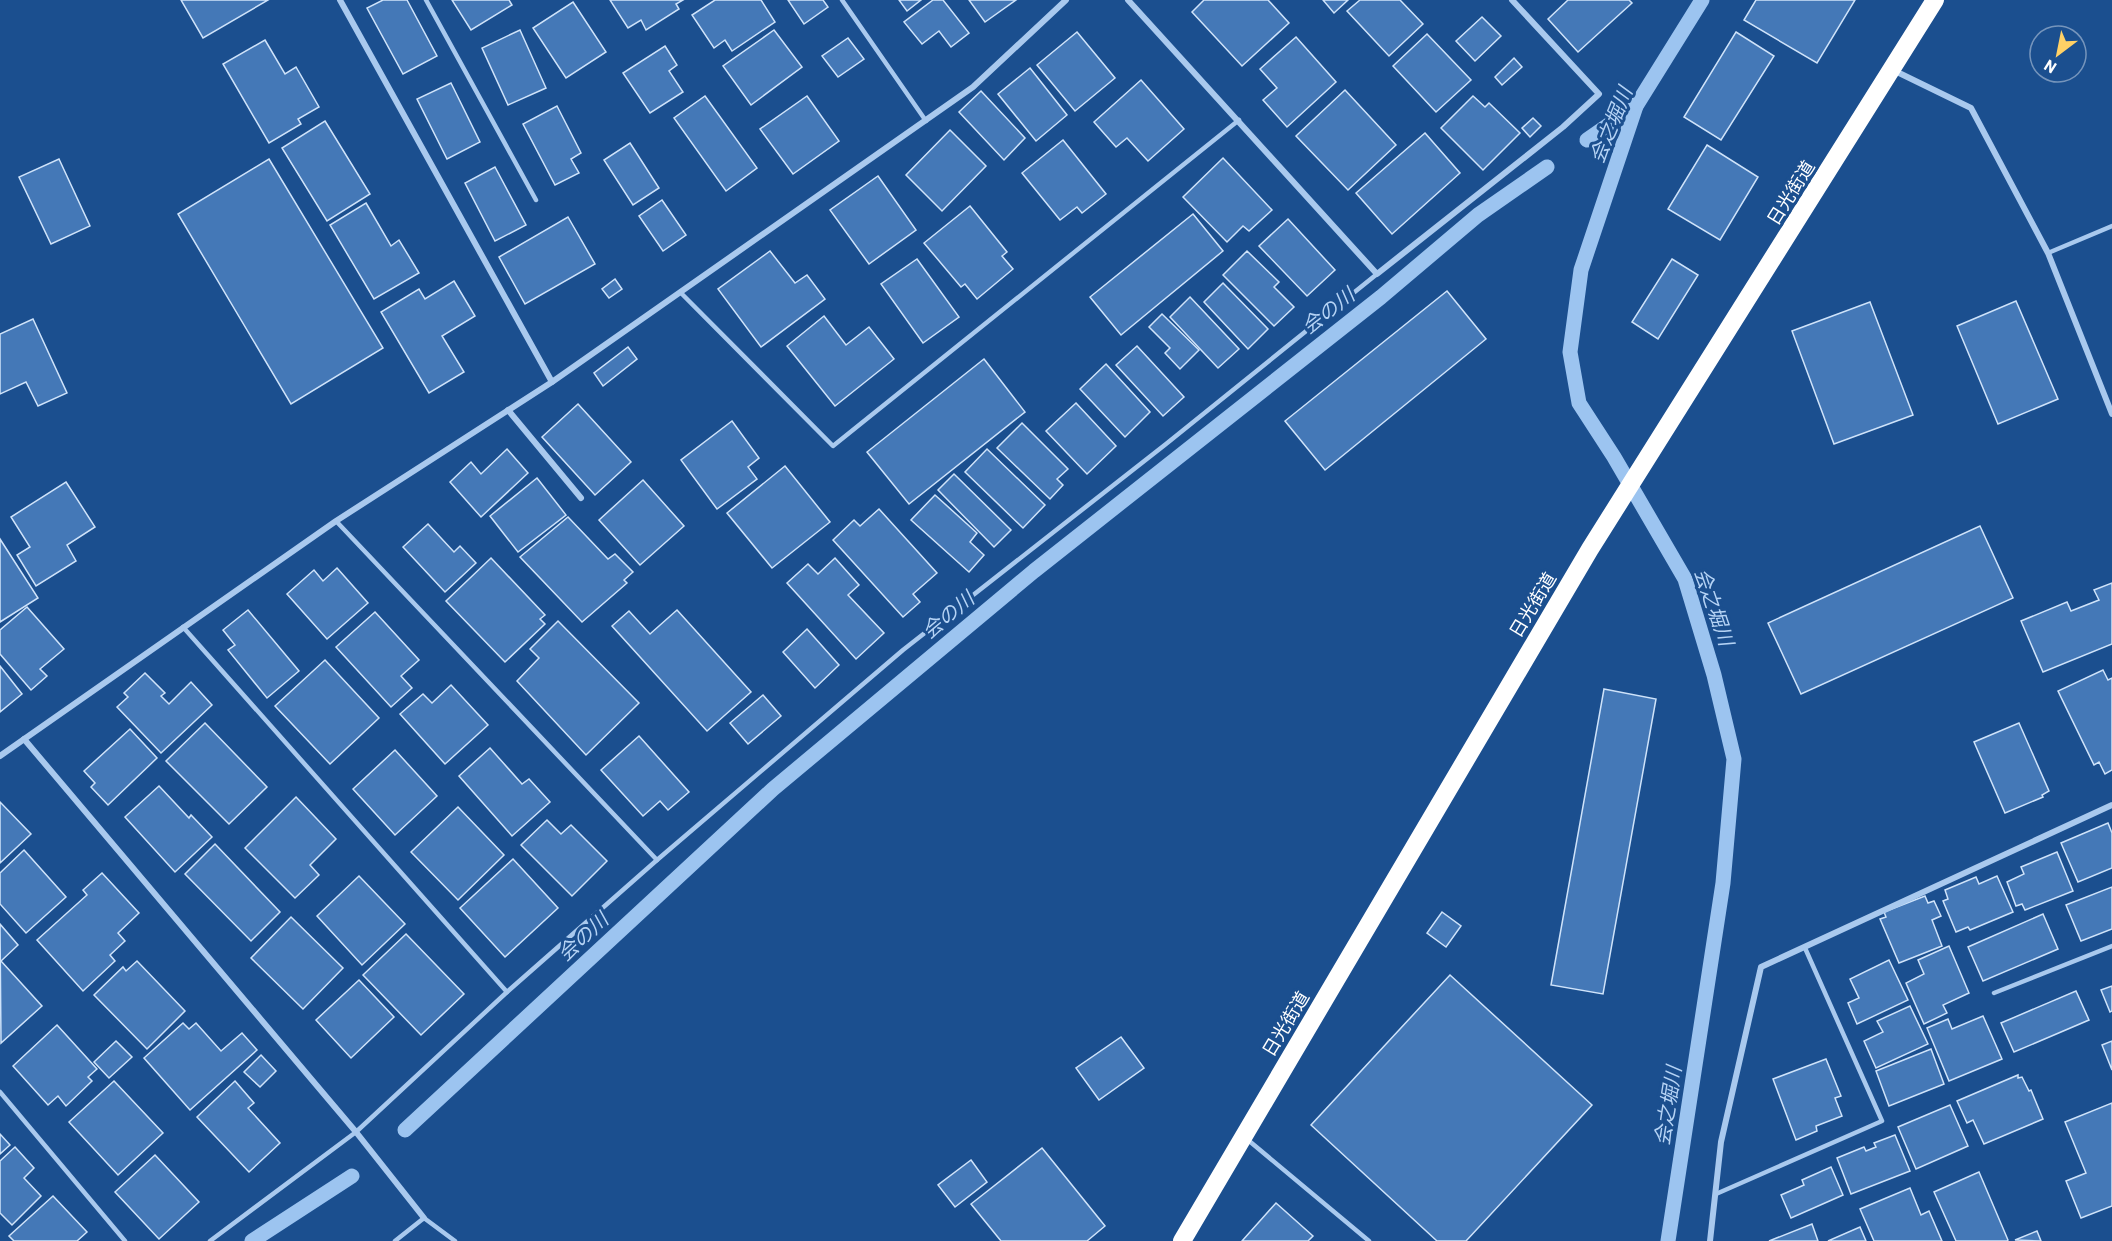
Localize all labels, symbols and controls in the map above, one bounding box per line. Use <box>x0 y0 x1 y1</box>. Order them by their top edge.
north arrow <box>2028 24 2088 84</box>
text: N <box>2040 56 2059 78</box>
water label: 会之堀川 <box>1584 81 1637 166</box>
street label: 日光街道 <box>1762 156 1819 229</box>
water label: 会の川 <box>1296 281 1360 338</box>
water label: 会之堀川 <box>1691 565 1740 650</box>
street label: 日光街道 <box>1504 568 1560 641</box>
water label: 会の川 <box>917 584 980 643</box>
water label: 会の川 <box>552 906 614 966</box>
street label: 日光街道 <box>1257 987 1313 1060</box>
water label: 会之堀川 <box>1649 1062 1685 1147</box>

